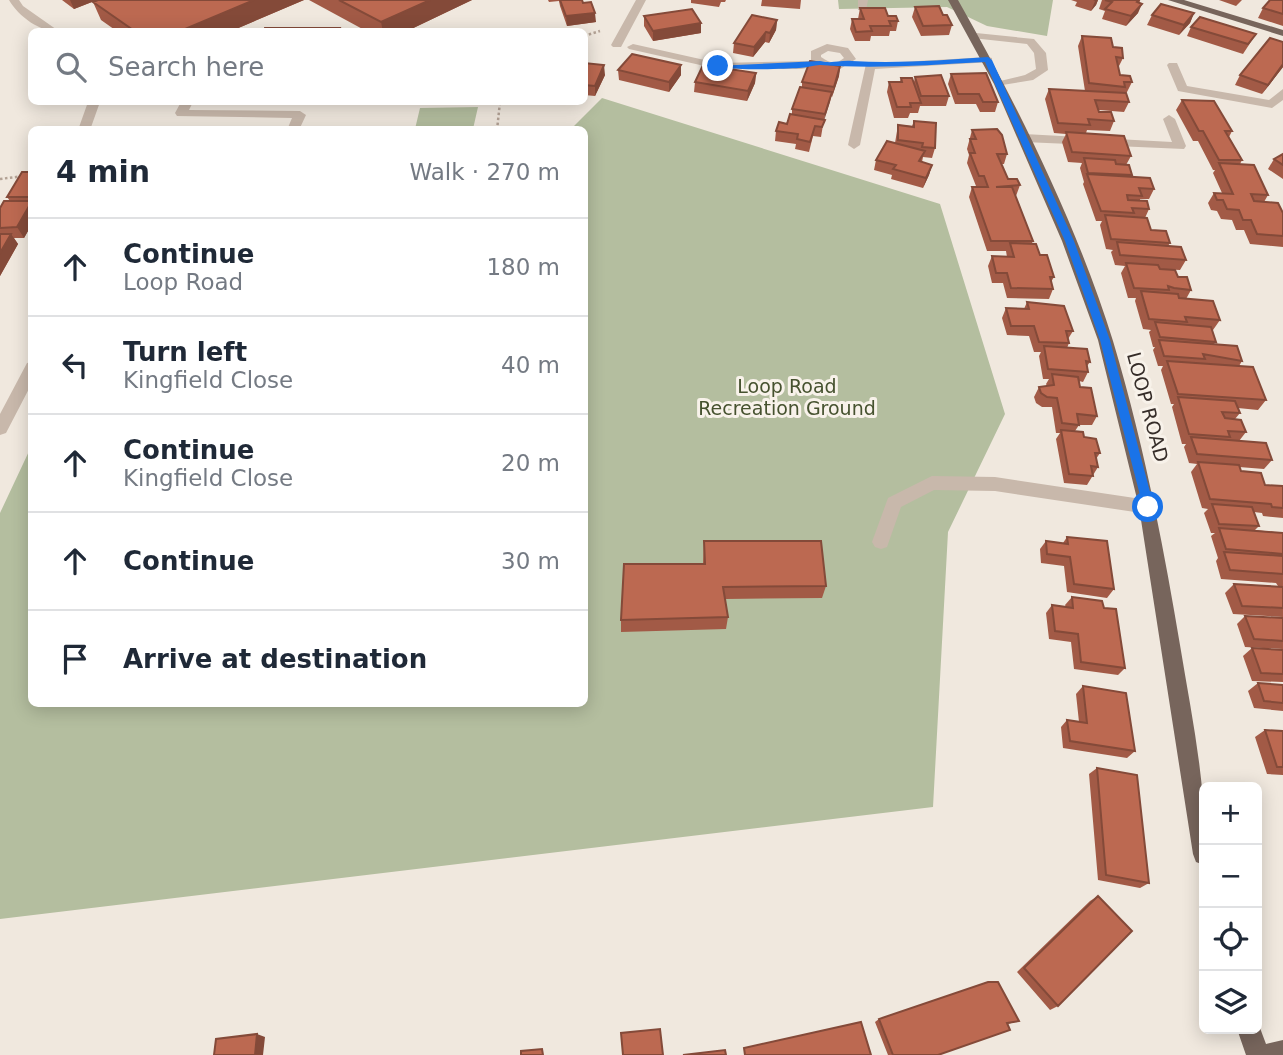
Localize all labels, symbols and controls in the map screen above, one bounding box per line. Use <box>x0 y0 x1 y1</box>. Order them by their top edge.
search box <box>28 28 588 105</box>
icon: search <box>52 48 90 86</box>
route end <box>702 50 733 81</box>
text: Search here <box>108 52 264 82</box>
text: 4 min <box>56 154 150 189</box>
text: Walk · 270 m <box>409 159 560 185</box>
text: Continue <box>123 239 254 269</box>
icon: ahead <box>56 248 94 286</box>
text: 180 m <box>486 254 560 280</box>
text: Loop Road <box>123 269 243 295</box>
text: Turn left <box>123 337 247 367</box>
icon: left <box>56 346 94 384</box>
street label: LOOP ROAD <box>1123 350 1173 464</box>
text: 40 m <box>501 352 560 378</box>
text: Kingfield Close <box>123 367 293 393</box>
park label: Loop Road Recreation Ground <box>698 375 876 419</box>
text: Continue <box>123 435 254 465</box>
icon: ahead <box>56 444 94 482</box>
text: 20 m <box>501 450 560 476</box>
text: Kingfield Close <box>123 465 293 491</box>
route start <box>1132 491 1163 522</box>
icon: ahead <box>56 542 94 580</box>
text: Continue <box>123 546 254 576</box>
text: 30 m <box>501 548 560 574</box>
icon: arrive <box>56 640 94 678</box>
text: Arrive at destination <box>123 644 427 674</box>
map controls <box>1199 782 1262 1034</box>
button: + <box>1199 782 1262 845</box>
button: − <box>1199 845 1262 908</box>
button: locate <box>1199 908 1262 971</box>
button: layers <box>1199 971 1262 1034</box>

